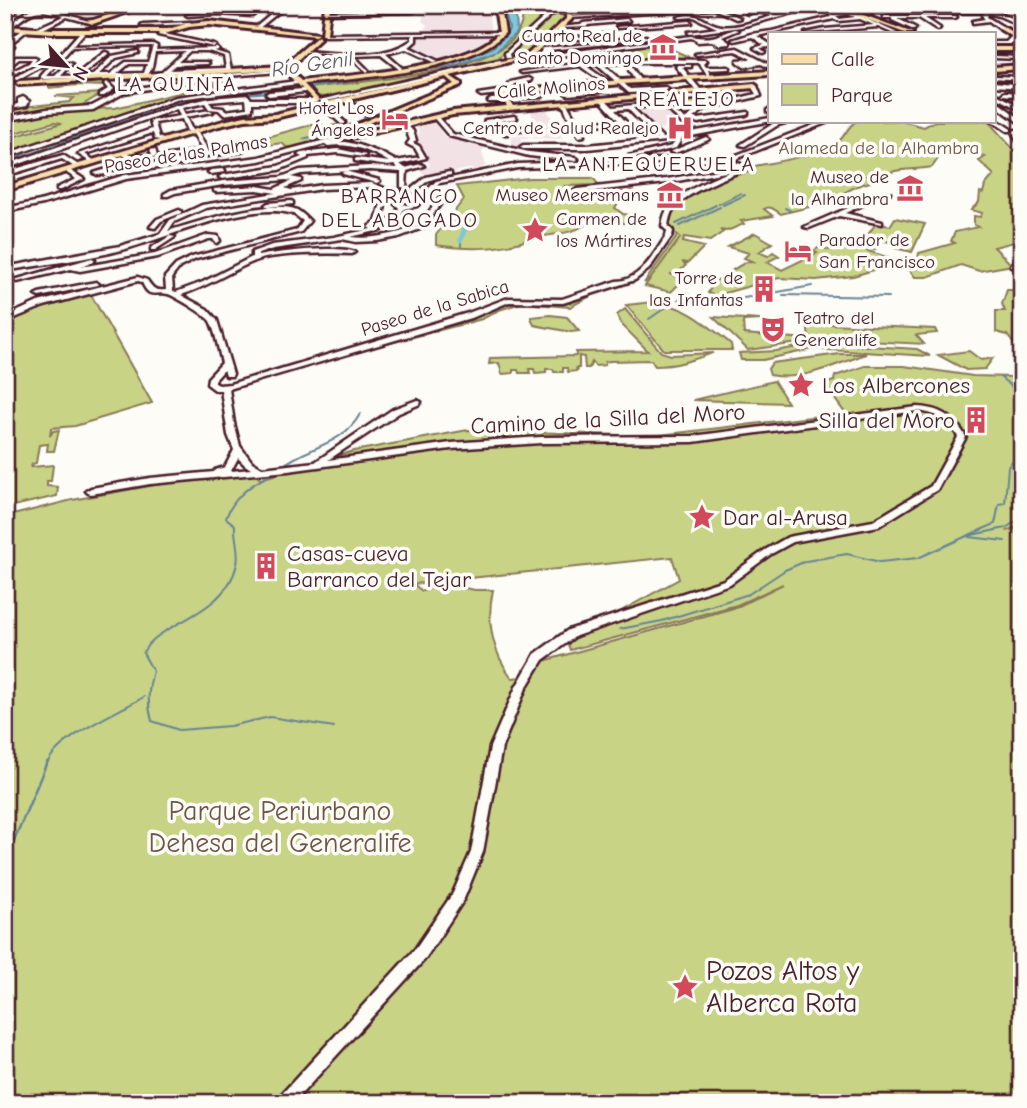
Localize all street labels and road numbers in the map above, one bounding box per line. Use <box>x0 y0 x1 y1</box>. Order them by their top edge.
street label: Calle Molinos <box>496 72 606 104</box>
street label: Paseo de las Palmas <box>103 130 269 178</box>
street label: Paseo de la Sabica <box>358 275 512 341</box>
street label: Camino de la Silla del Moro <box>470 398 746 440</box>

